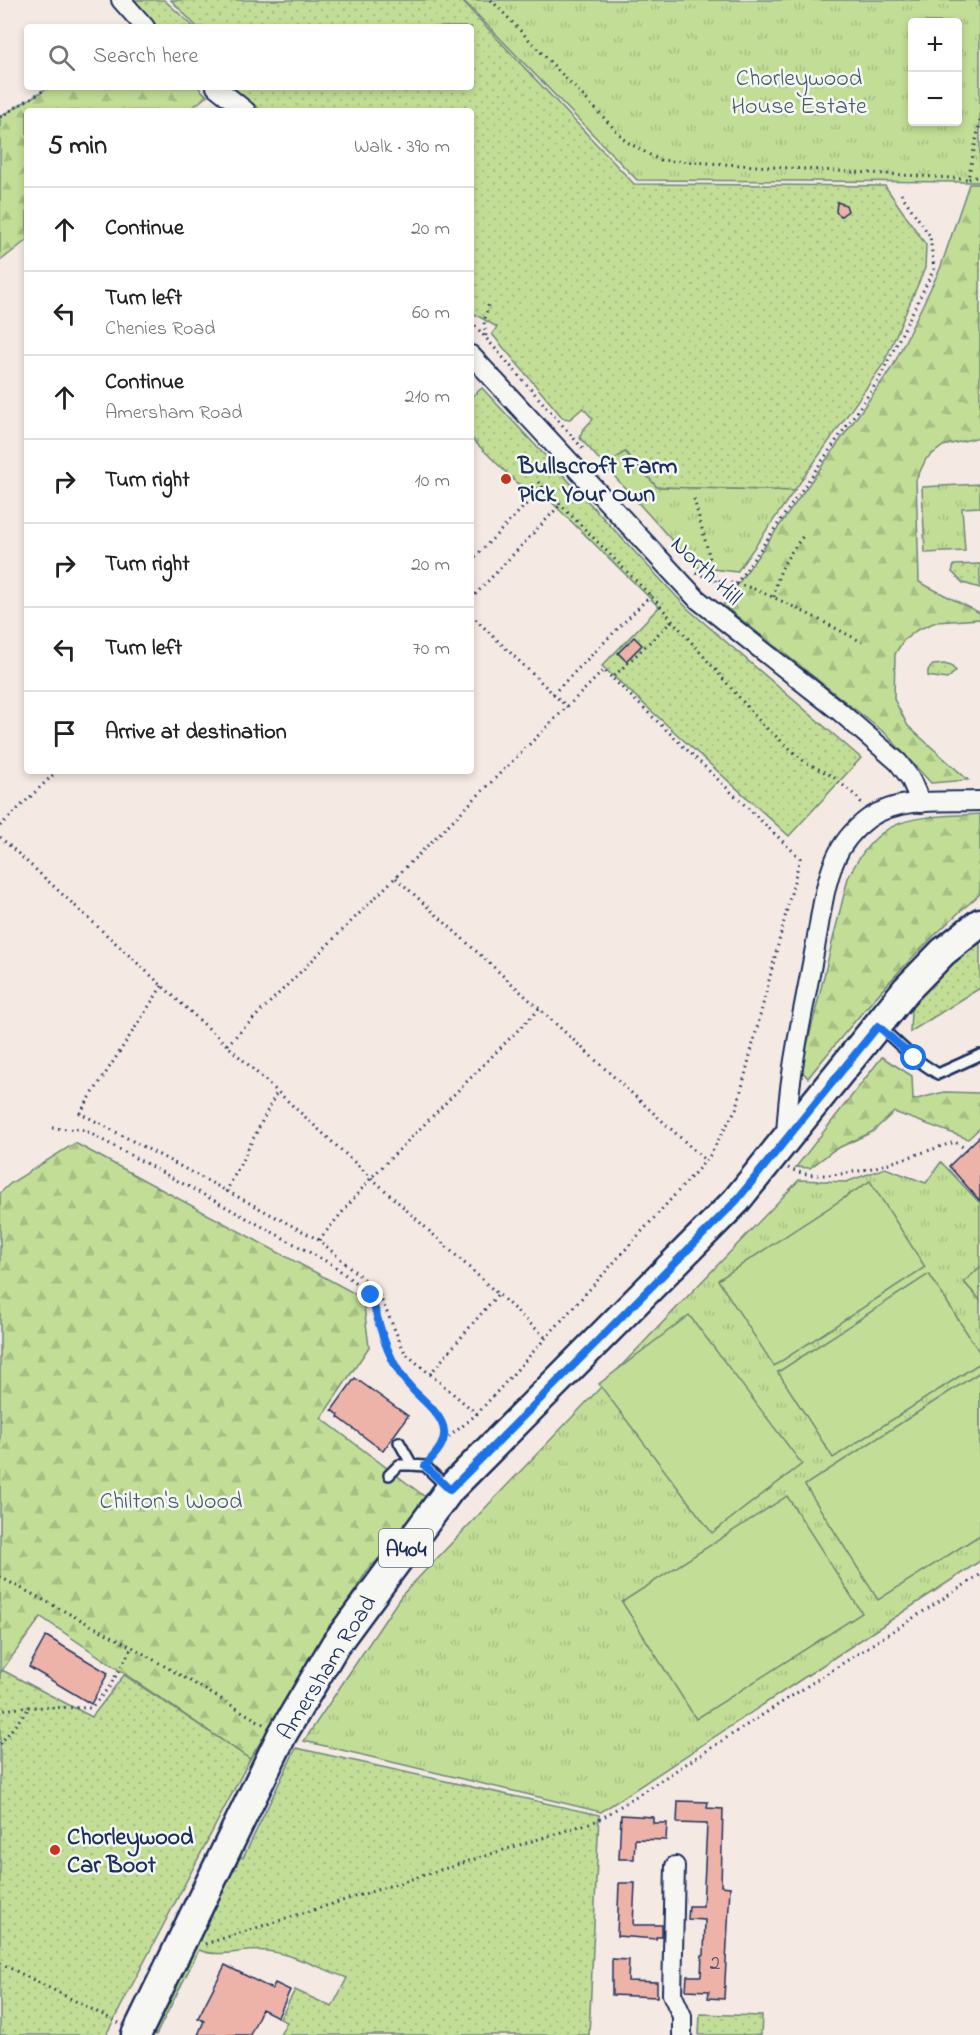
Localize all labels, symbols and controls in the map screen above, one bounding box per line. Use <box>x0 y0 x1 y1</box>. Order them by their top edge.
map controls <box>908 18 962 126</box>
button: + <box>908 18 962 72</box>
search box <box>24 24 474 90</box>
icon: search <box>45 41 78 74</box>
text: Search here <box>93 41 198 73</box>
park label: Chorleywood House Estate <box>731 62 867 125</box>
button: − <box>908 72 962 126</box>
text: 5 min <box>48 128 107 166</box>
text: Walk · 390 m <box>354 133 450 162</box>
icon: ahead <box>48 213 81 246</box>
text: Continue <box>105 213 184 245</box>
text: 20 m <box>411 215 450 244</box>
text: Turn left <box>105 283 182 315</box>
icon: left <box>48 297 81 330</box>
text: 60 m <box>412 299 450 328</box>
text: Chenies Road <box>105 315 216 344</box>
text: Continue <box>105 367 184 399</box>
icon: ahead <box>48 381 81 414</box>
text: 210 m <box>405 383 450 412</box>
text: Amersham Road <box>105 399 243 428</box>
place label: Bullscroft Farm Pick Your Own <box>517 450 678 513</box>
icon: right <box>48 465 81 498</box>
text: Turn right <box>105 465 190 497</box>
text: 10 m <box>414 467 450 496</box>
marker: Bullscroft Farm Pick Your Own <box>499 472 513 486</box>
street label: North Hill <box>661 529 749 615</box>
icon: right <box>48 549 81 582</box>
text: Turn right <box>105 549 190 581</box>
text: 20 m <box>411 551 450 580</box>
icon: left <box>48 633 81 666</box>
text: Turn left <box>105 633 182 665</box>
text: 70 m <box>413 635 450 664</box>
icon: arrive <box>48 717 81 750</box>
text: Arrive at destination <box>105 717 287 749</box>
route start <box>900 1044 926 1070</box>
route end <box>357 1281 383 1307</box>
park label: Chilton's Wood <box>99 1485 243 1520</box>
road number: A404 <box>379 1529 433 1567</box>
street label: Amersham Road <box>270 1589 387 1748</box>
place label: Chorleywood Car Boot <box>67 1821 194 1884</box>
marker: Chorleywood Car Boot <box>48 1843 62 1857</box>
house number: 2 <box>710 1949 720 1979</box>

